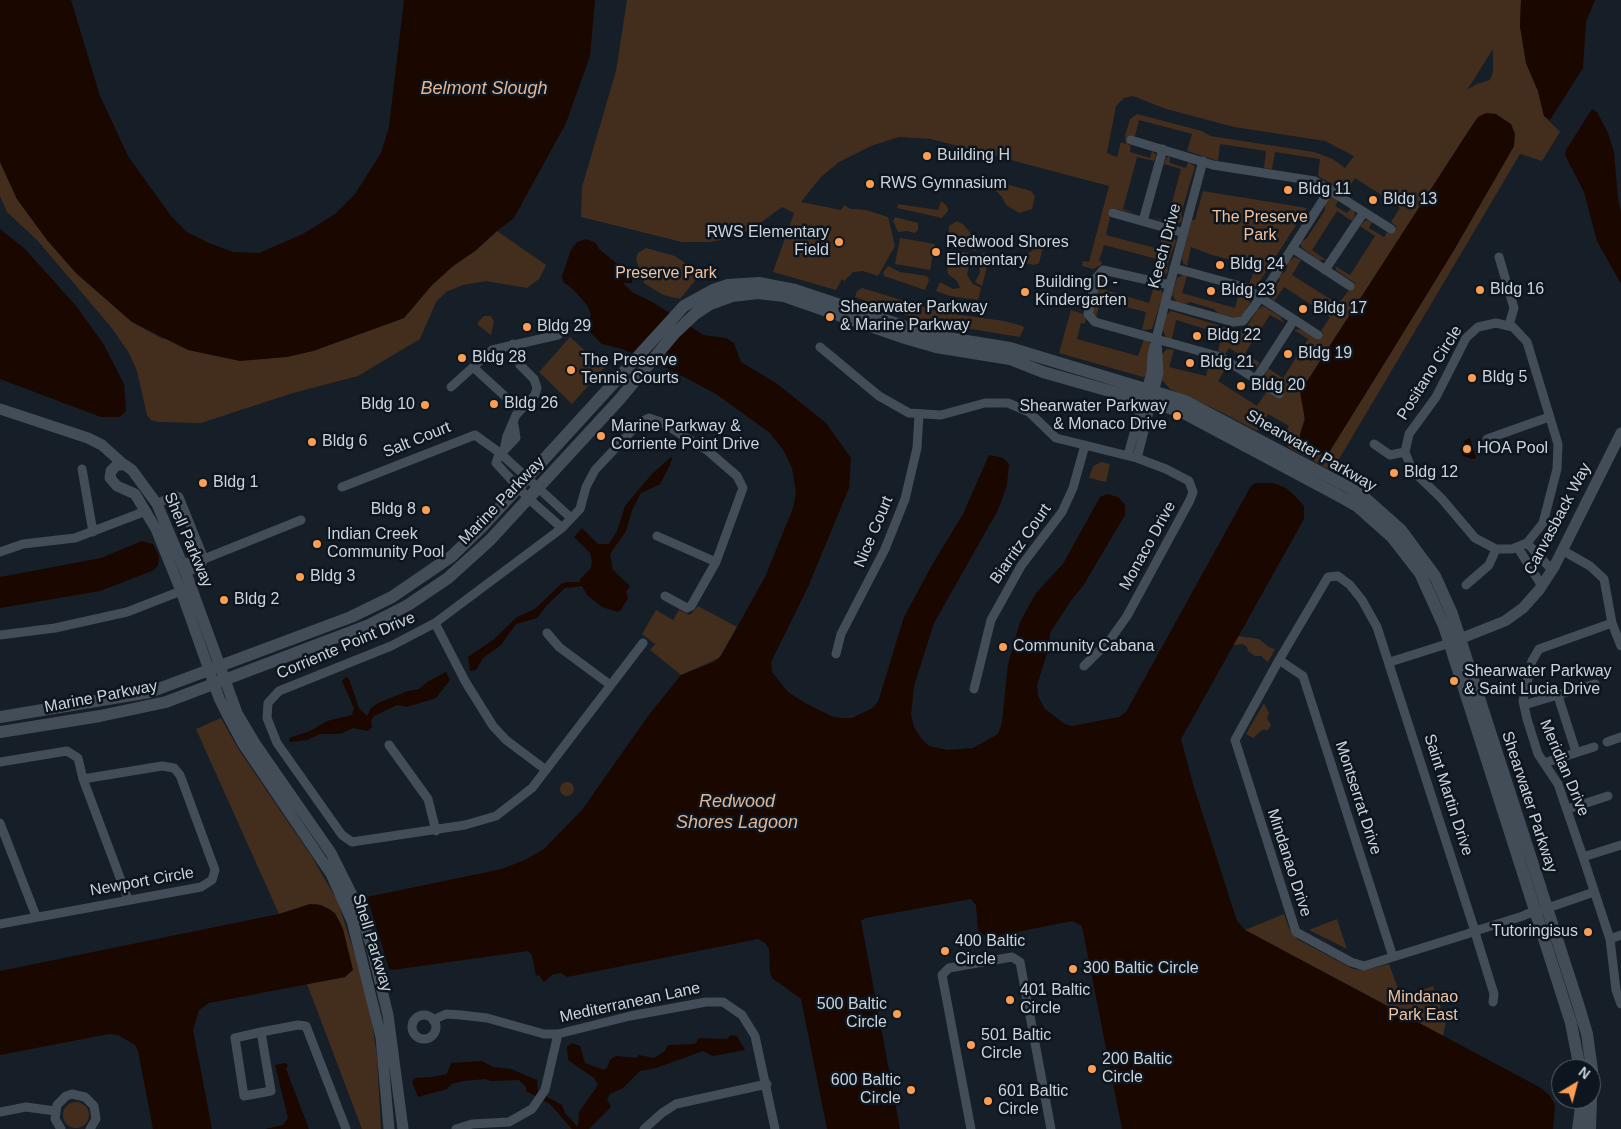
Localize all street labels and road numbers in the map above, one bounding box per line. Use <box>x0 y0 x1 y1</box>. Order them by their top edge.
street label: Keech Drive <box>1144 201 1186 291</box>
street label: Positano Circle <box>1393 322 1467 424</box>
street label: Shearwater Parkway <box>1242 406 1380 496</box>
street label: Salt Court <box>380 418 454 462</box>
street label: Marine Parkway <box>455 453 549 549</box>
street label: Canvasback Way <box>1520 460 1596 578</box>
street label: Shell Parkway <box>159 490 217 590</box>
street label: Nice Court <box>850 493 898 571</box>
street label: Monaco Drive <box>1116 498 1180 594</box>
street label: Biarritz Court <box>986 500 1056 588</box>
street label: Corriente Point Drive <box>274 608 418 684</box>
street label: Marine Parkway <box>43 677 159 717</box>
street label: Meridian Drive <box>1535 717 1593 819</box>
street label: Shearwater Parkway <box>1497 729 1561 875</box>
street label: Saint Martin Drive <box>1419 732 1477 858</box>
street label: Montserrat Drive <box>1331 739 1385 857</box>
street label: Mindanao Drive <box>1263 807 1315 919</box>
street label: Newport Circle <box>89 863 195 901</box>
street label: Shell Parkway <box>348 892 396 994</box>
street label: Mediterranean Lane <box>558 979 702 1027</box>

